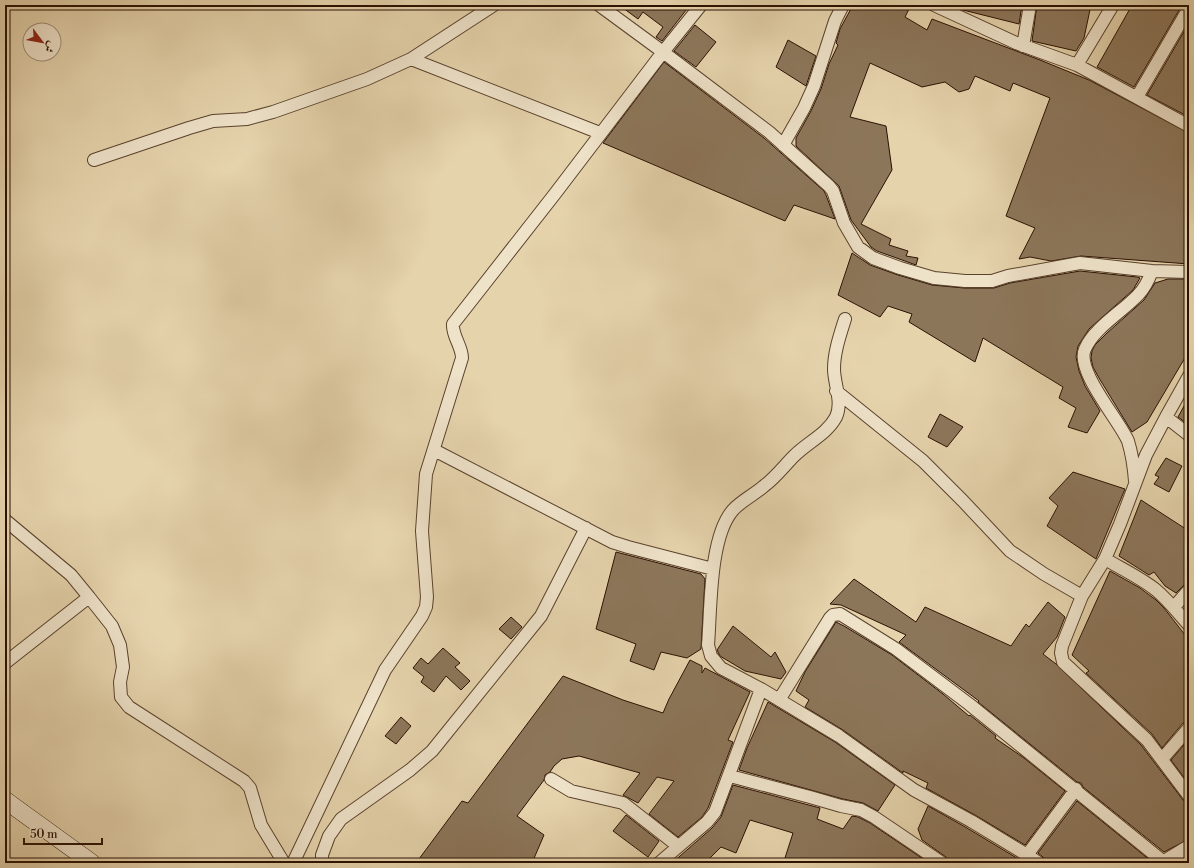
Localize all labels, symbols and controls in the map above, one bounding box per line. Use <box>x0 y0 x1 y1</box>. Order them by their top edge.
north arrow <box>22 22 62 62</box>
text: ش <box>41 38 58 55</box>
scale bar <box>24 820 102 846</box>
text: 50 m <box>30 827 58 842</box>

